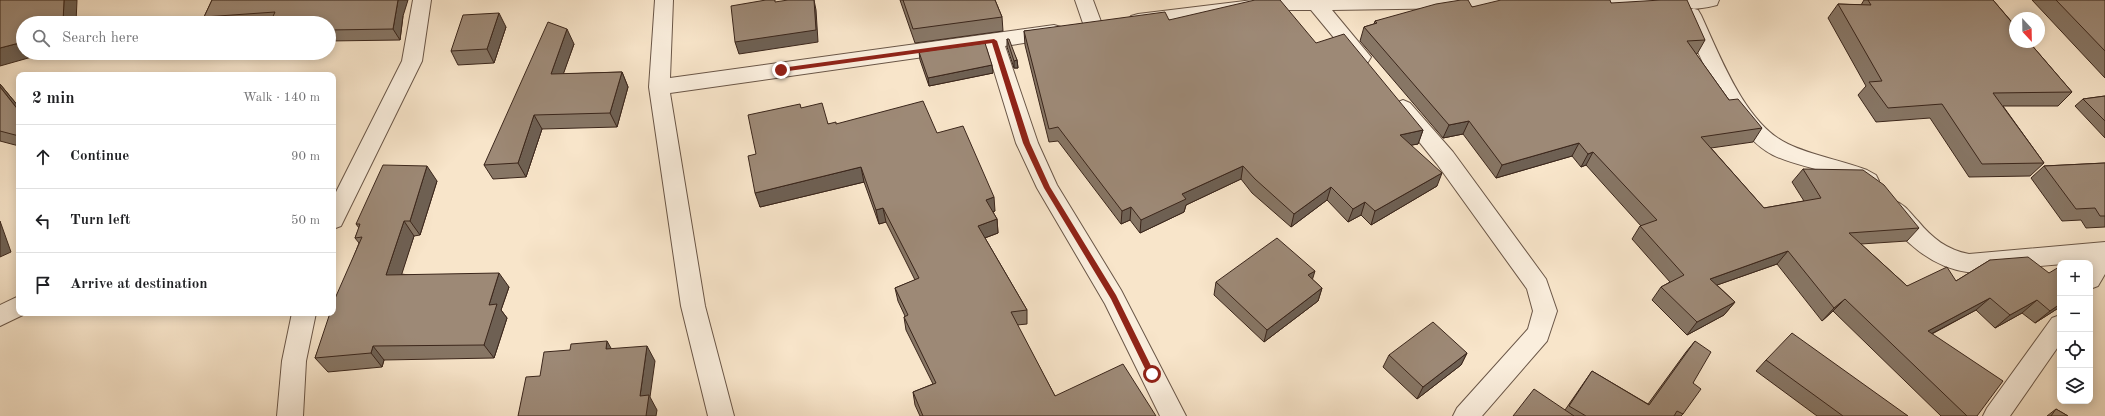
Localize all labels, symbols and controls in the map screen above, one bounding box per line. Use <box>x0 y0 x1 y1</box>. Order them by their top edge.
north arrow <box>2009 12 2045 48</box>
search box <box>16 16 336 60</box>
icon: search <box>30 27 52 49</box>
text: Search here <box>62 31 139 46</box>
route end <box>772 61 790 79</box>
text: 2 min <box>32 90 75 107</box>
text: Walk · 140 m <box>243 91 320 104</box>
icon: ahead <box>32 146 54 168</box>
text: Continue <box>70 149 129 164</box>
text: 90 m <box>291 150 320 163</box>
icon: left <box>32 210 54 232</box>
text: Turn left <box>70 213 130 228</box>
text: 50 m <box>291 214 320 227</box>
map controls <box>2057 260 2093 404</box>
button: + <box>2057 260 2093 296</box>
icon: arrive <box>32 274 54 296</box>
text: Arrive at destination <box>70 277 208 292</box>
button: − <box>2057 296 2093 332</box>
button: locate <box>2057 332 2093 368</box>
route start <box>1143 365 1161 383</box>
button: layers <box>2057 368 2093 404</box>

